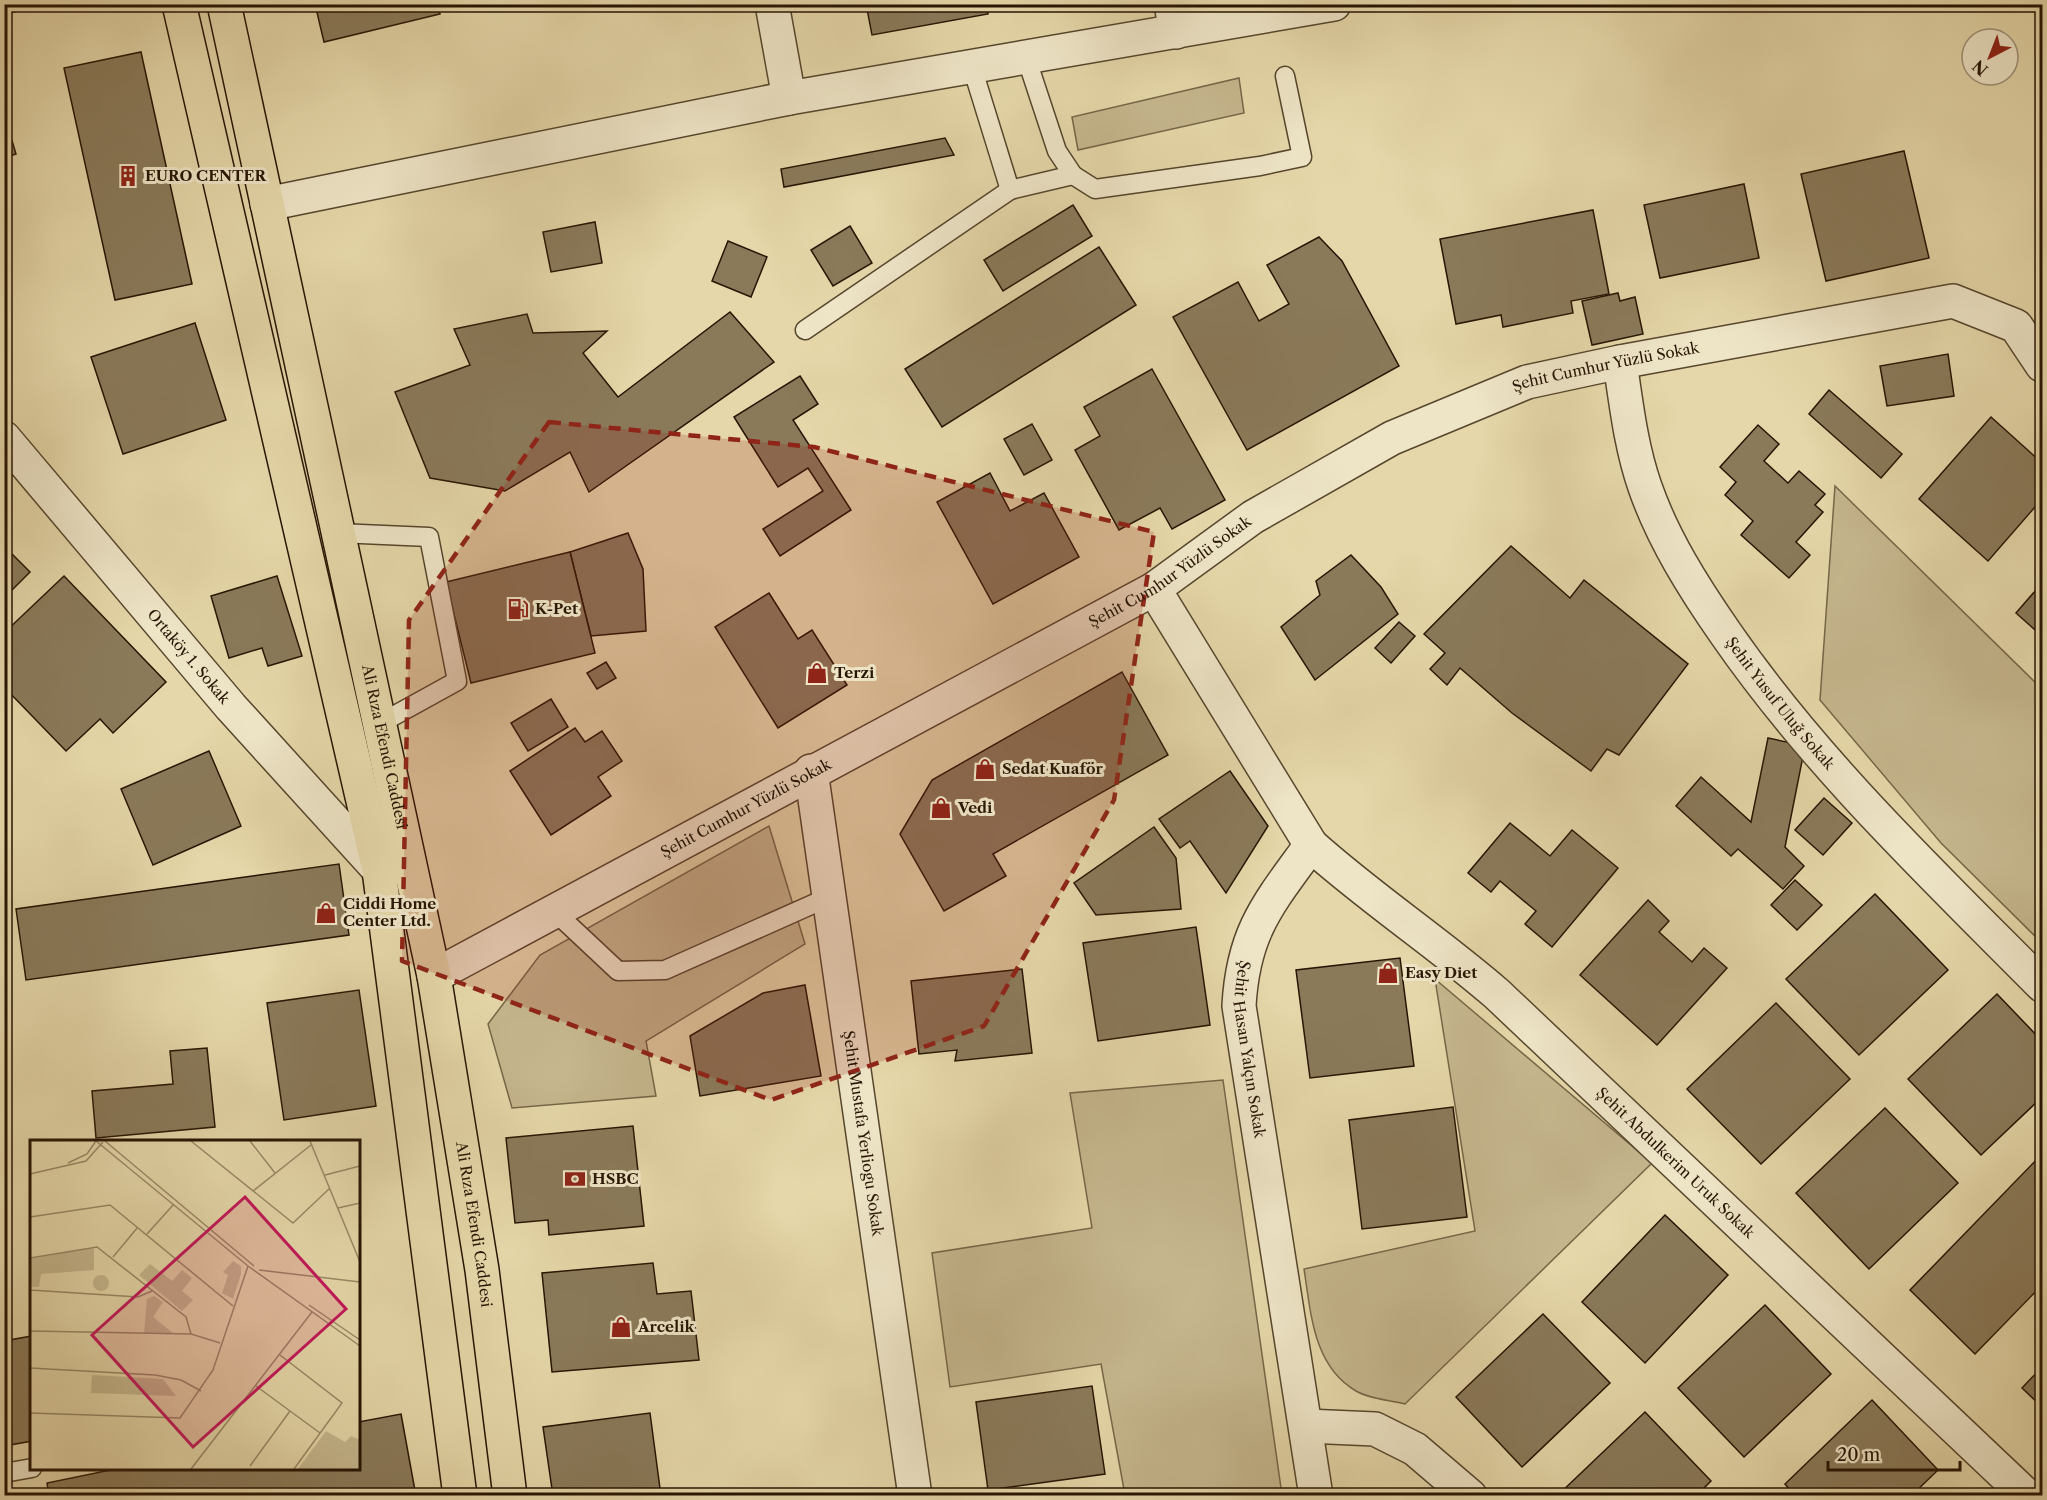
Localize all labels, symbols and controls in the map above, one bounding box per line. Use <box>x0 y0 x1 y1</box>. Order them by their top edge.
north arrow <box>1960 27 2020 87</box>
text: N <box>1968 56 1992 80</box>
building icon: EURO CENTER <box>116 164 140 188</box>
place label: EURO CENTER <box>145 166 267 185</box>
street label: Şehit Cumhur Yüzlü Sokak <box>1509 337 1702 396</box>
street label: Şehit Cumhur Yüzlü Sokak <box>1085 511 1256 631</box>
fuel station icon: K-Pet <box>506 597 530 621</box>
place label: K-Pet <box>535 599 578 618</box>
street label: Ortaköy 1. Sokak <box>143 605 235 709</box>
street label: Şehit Yusuf Uluğ Sokak <box>1722 633 1840 774</box>
shop icon: Terzi <box>805 661 829 685</box>
street label: Ali Rıza Efendi Caddesi <box>358 662 412 831</box>
place label: Terzi <box>834 663 875 682</box>
street label: Şehit Cumhur Yüzlü Sokak <box>657 754 835 861</box>
shop icon: Sedat Kuaför <box>973 757 997 781</box>
place label: Sedat Kuaför <box>1002 759 1103 778</box>
shop icon: Vedi <box>929 796 953 820</box>
place label: Vedi <box>957 798 993 817</box>
place label: Ciddi Home Center Ltd. <box>343 894 436 930</box>
shop icon: Ciddi Home Center Ltd. <box>314 901 338 925</box>
street label: Şehit Hasan Yalçın Sokak <box>1229 959 1270 1141</box>
shop icon: Easy Diet <box>1376 961 1400 985</box>
place label: Easy Diet <box>1405 963 1477 982</box>
street label: Şehit Mustafa Yerliogu Sokak <box>839 1029 888 1239</box>
street label: Şehit Abdulkerim Uruk Sokak <box>1593 1083 1760 1243</box>
street label: Ali Rıza Efendi Caddesi <box>452 1139 497 1309</box>
inset map <box>30 1140 360 1470</box>
bank icon: HSBC <box>563 1167 587 1191</box>
place label: HSBC <box>592 1169 639 1188</box>
shop icon: Arcelik <box>609 1315 633 1339</box>
place label: Arcelik <box>637 1317 696 1336</box>
scale bar <box>1828 1434 1960 1472</box>
text: 20 m <box>1837 1444 1881 1466</box>

